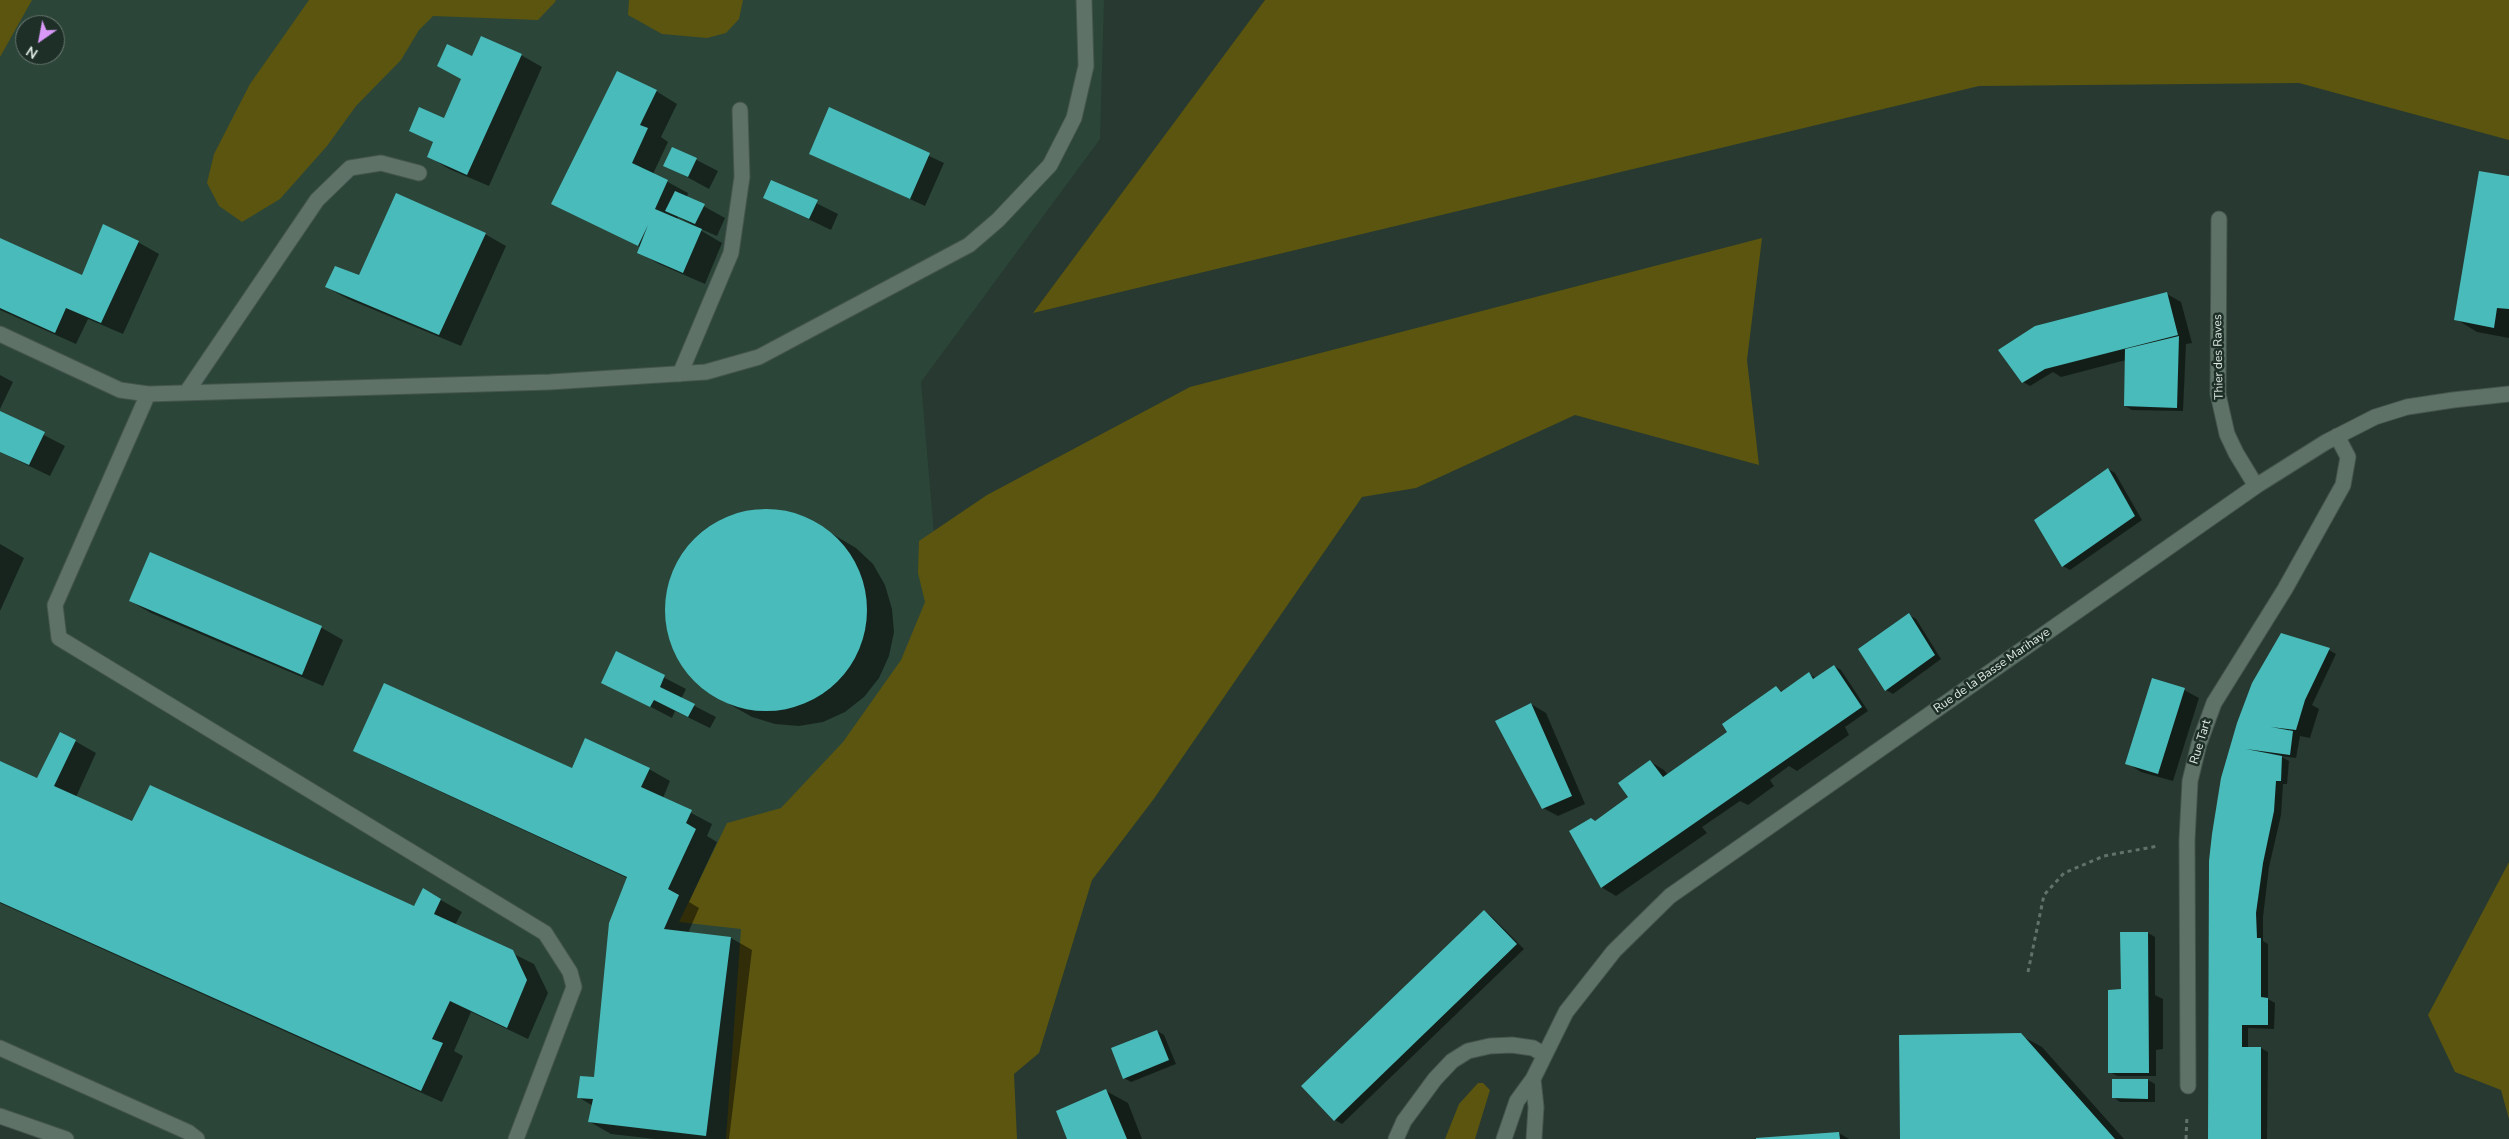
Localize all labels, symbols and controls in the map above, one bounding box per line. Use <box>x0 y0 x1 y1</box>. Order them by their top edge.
north arrow <box>15 15 65 65</box>
text: N <box>23 41 42 63</box>
street label: Thier des Raves <box>2211 314 2227 400</box>
street label: Rue de la Basse Marihaye <box>1931 625 2053 717</box>
street label: Rue Tart <box>2187 718 2215 766</box>

